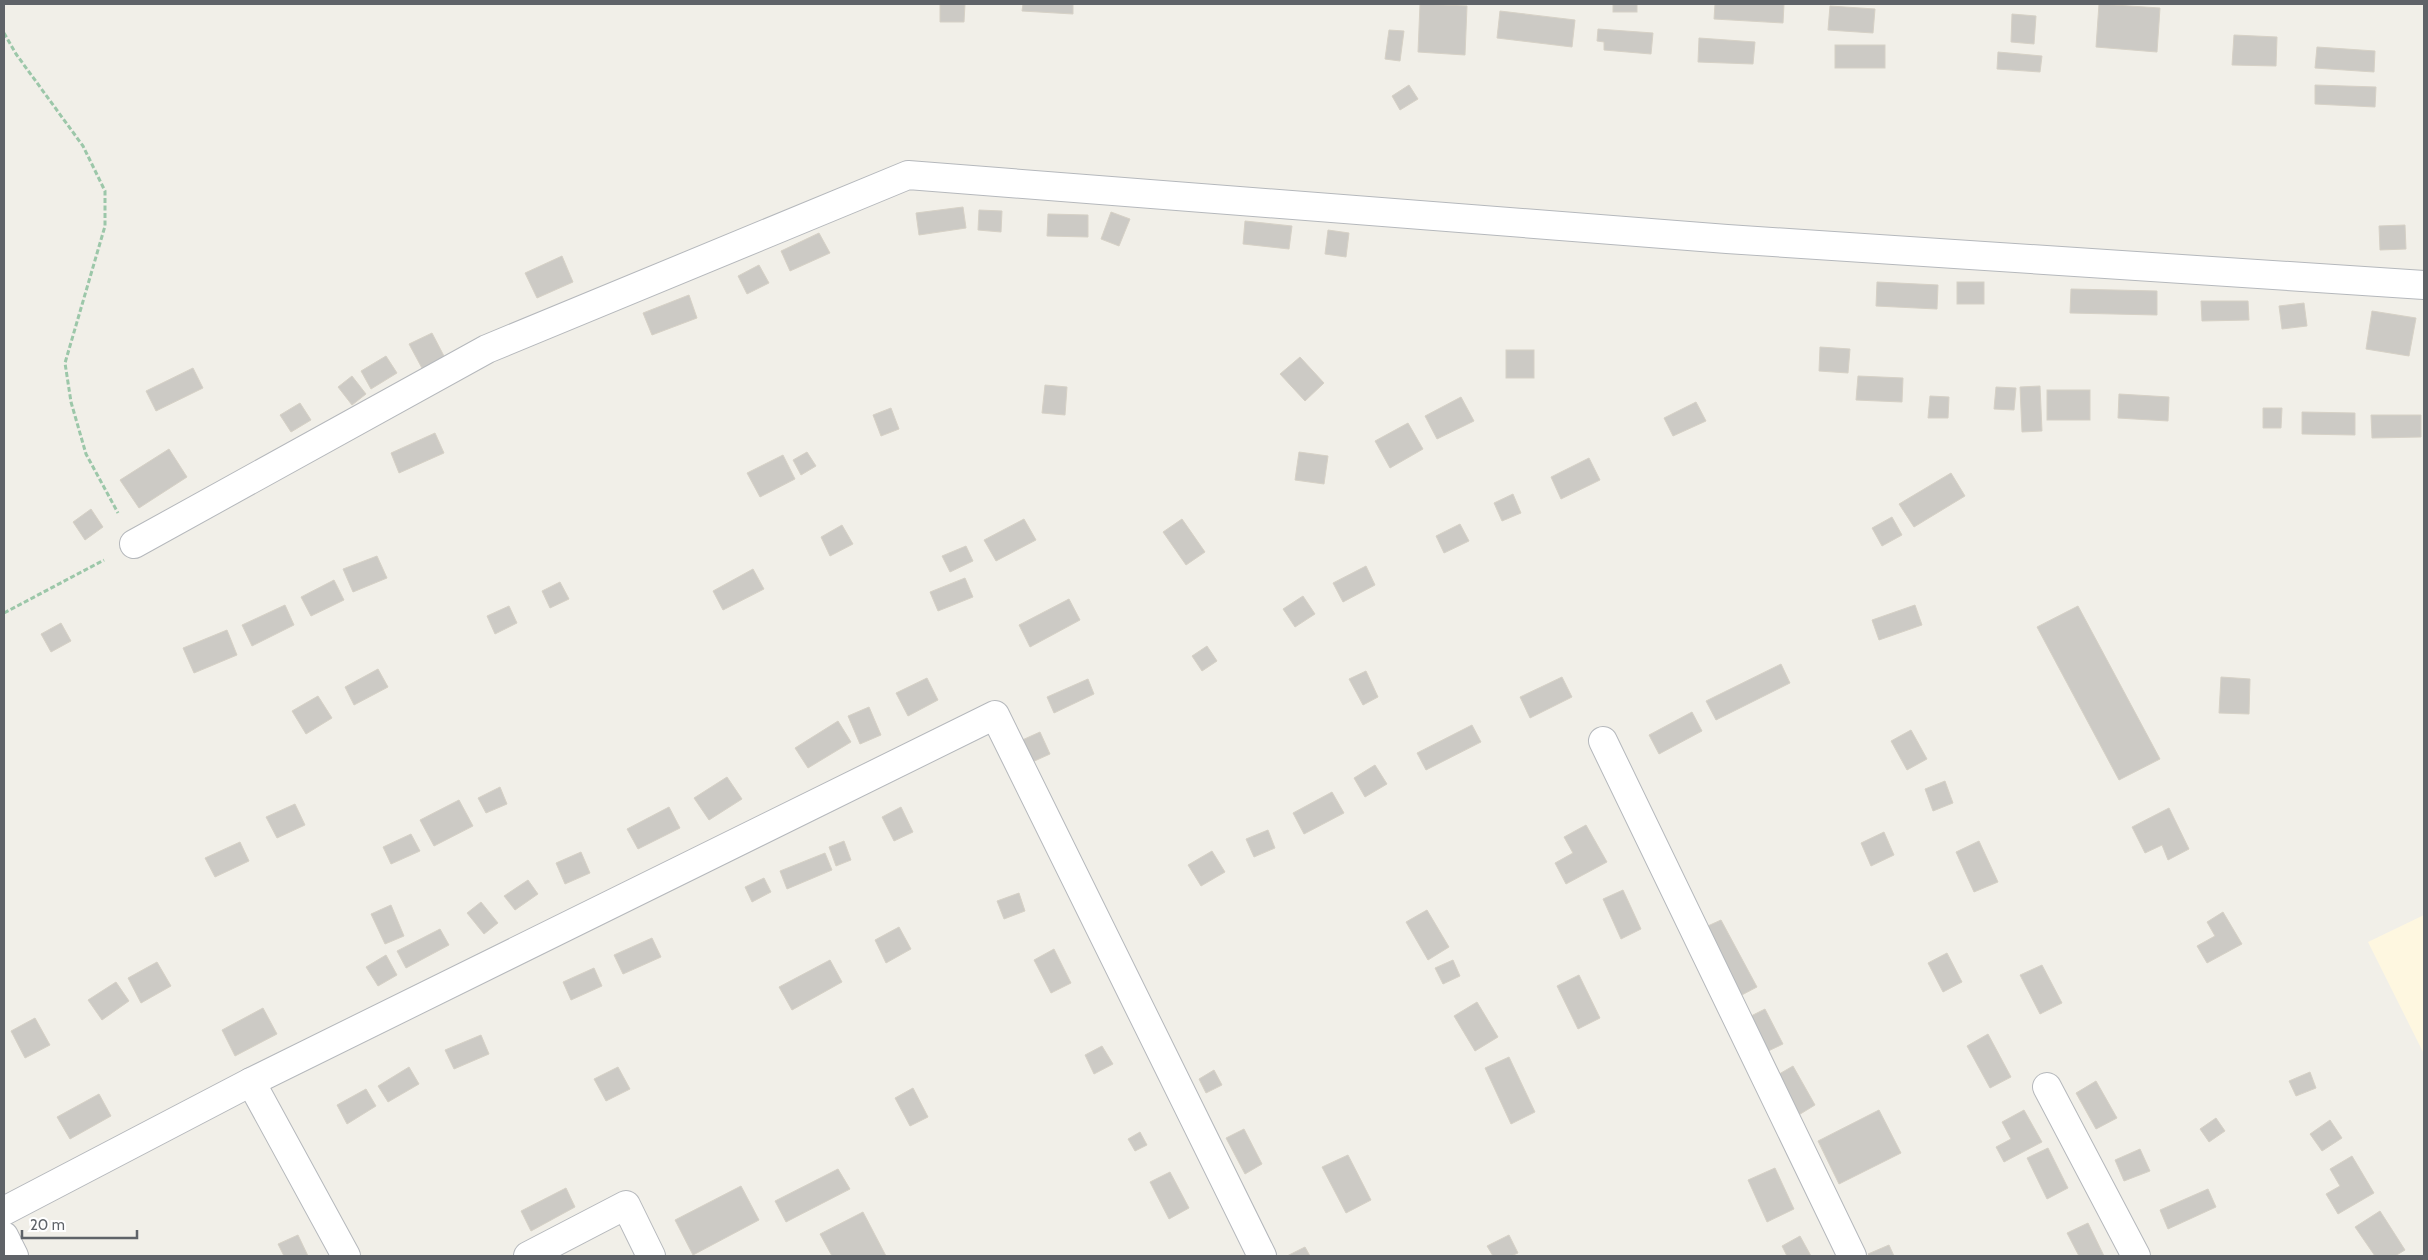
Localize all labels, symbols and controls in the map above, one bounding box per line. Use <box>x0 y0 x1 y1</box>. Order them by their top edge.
scale bar <box>22 1208 138 1240</box>
text: 20 m <box>30 1216 65 1234</box>

